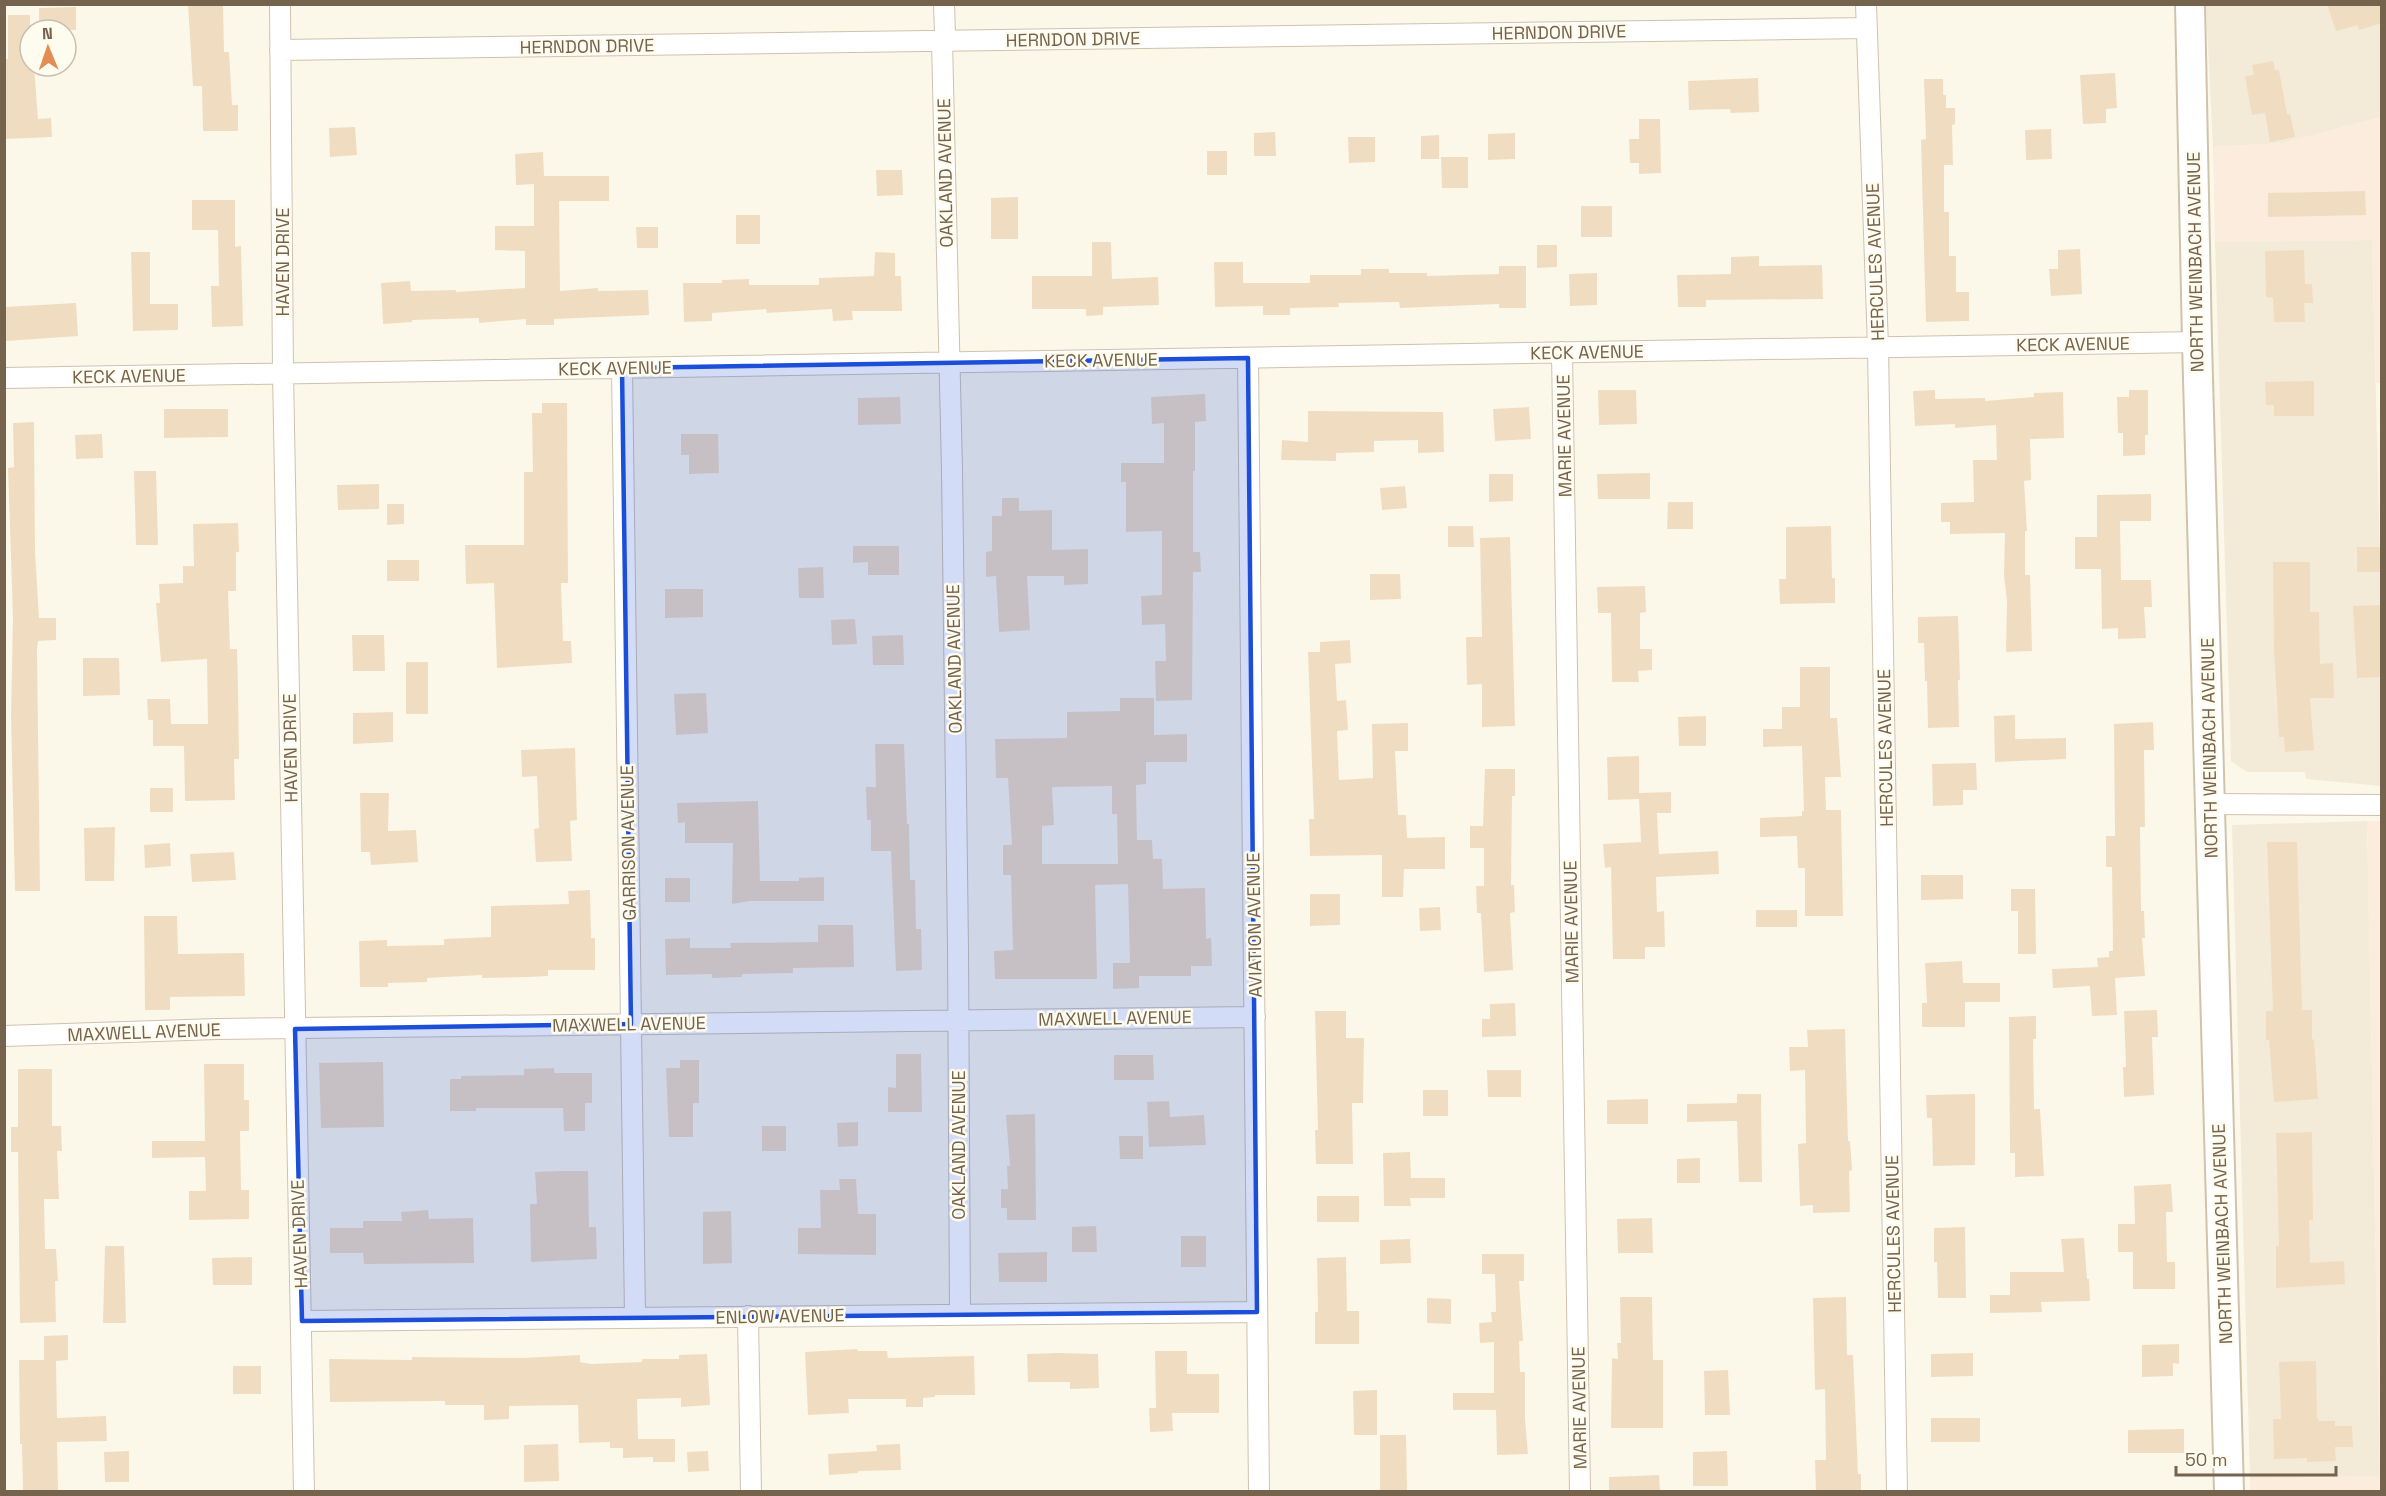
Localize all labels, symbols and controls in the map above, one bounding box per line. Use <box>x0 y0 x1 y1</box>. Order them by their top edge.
north arrow <box>18 18 78 78</box>
street label: HERNDON DRIVE <box>1491 19 1627 45</box>
text: N <box>42 23 53 44</box>
street label: HERNDON DRIVE <box>1005 26 1141 52</box>
street label: HERNDON DRIVE <box>519 33 655 59</box>
street label: OAKLAND AVENUE <box>932 98 958 248</box>
street label: NORTH WEINBACH AVENUE <box>2182 151 2208 373</box>
street label: HERCULES AVENUE <box>1861 183 1889 341</box>
street label: HAVEN DRIVE <box>271 207 294 317</box>
street label: KECK AVENUE <box>2016 332 2130 356</box>
street label: KECK AVENUE <box>1530 340 1644 364</box>
street label: KECK AVENUE <box>1044 348 1158 372</box>
street label: KECK AVENUE <box>558 356 672 380</box>
street label: KECK AVENUE <box>72 364 186 388</box>
street label: MARIE AVENUE <box>1551 374 1577 498</box>
street label: OAKLAND AVENUE <box>941 584 967 734</box>
street label: NORTH WEINBACH AVENUE <box>2196 637 2222 859</box>
street label: HERCULES AVENUE <box>1872 669 1898 827</box>
street label: HAVEN DRIVE <box>278 693 302 803</box>
street label: GARRISON AVENUE <box>615 765 641 921</box>
street label: AVIATION AVENUE <box>1241 852 1267 998</box>
street label: MARIE AVENUE <box>1558 860 1584 984</box>
street label: MAXWELL AVENUE <box>1038 1005 1192 1031</box>
street label: MAXWELL AVENUE <box>552 1011 706 1037</box>
street label: MAXWELL AVENUE <box>67 1018 221 1046</box>
street label: OAKLAND AVENUE <box>947 1070 970 1220</box>
street label: NORTH WEINBACH AVENUE <box>2207 1123 2237 1345</box>
street label: HERCULES AVENUE <box>1880 1155 1906 1313</box>
street label: HAVEN DRIVE <box>286 1179 312 1289</box>
street label: ENLOW AVENUE <box>715 1303 845 1329</box>
street label: MARIE AVENUE <box>1566 1346 1592 1470</box>
scale bar <box>2176 1439 2336 1477</box>
text: 50 m <box>2185 1448 2227 1471</box>

